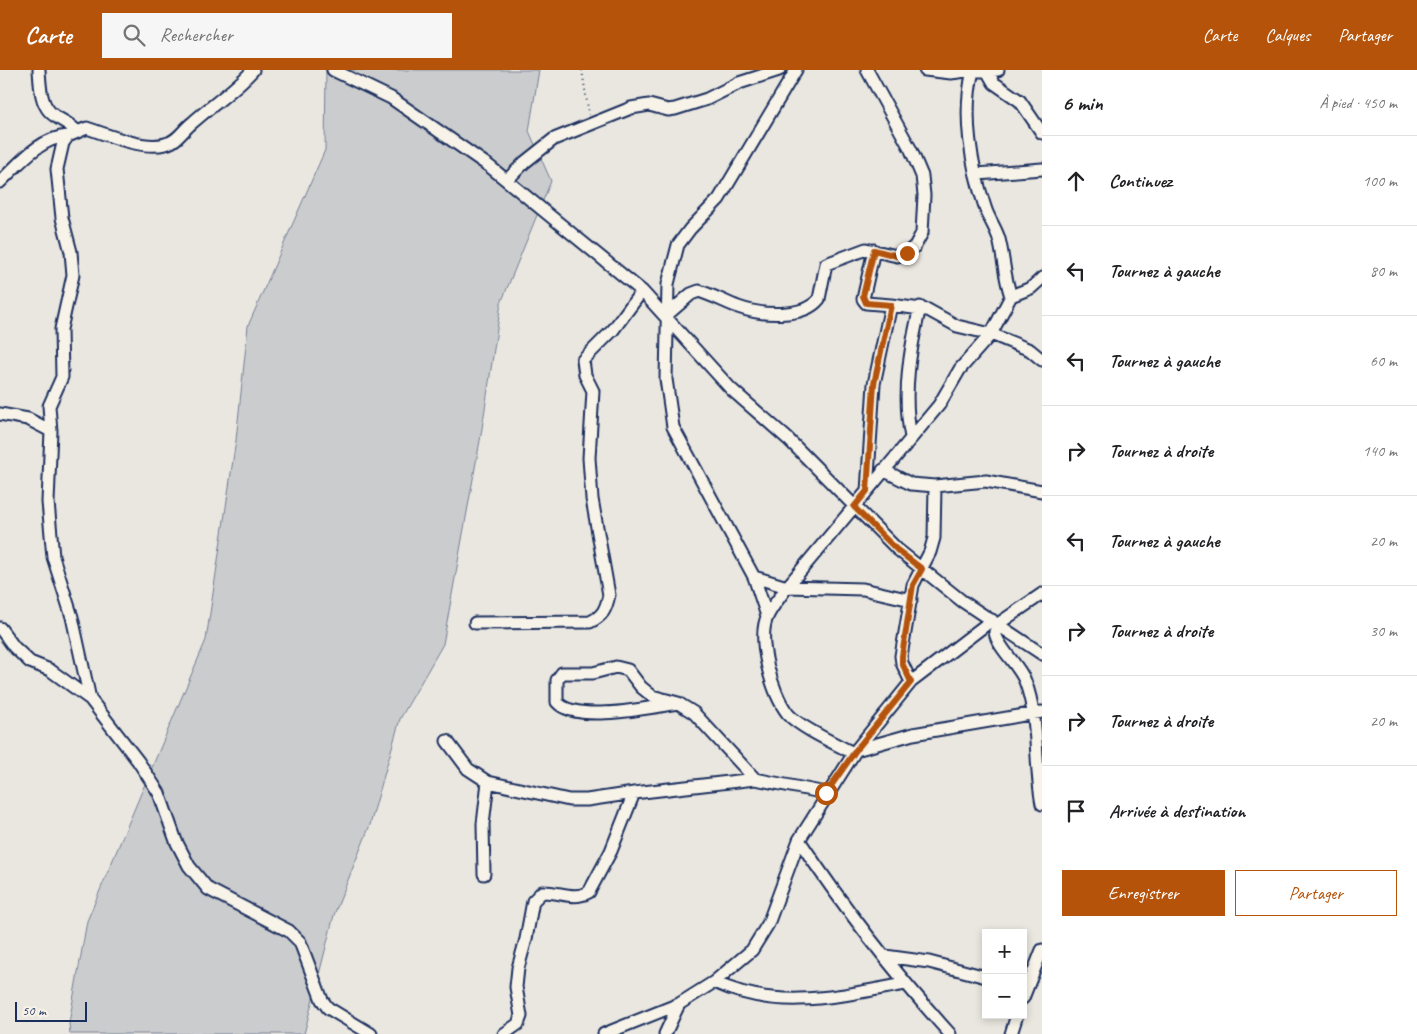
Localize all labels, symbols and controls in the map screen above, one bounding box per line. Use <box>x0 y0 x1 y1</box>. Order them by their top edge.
search box <box>102 13 452 58</box>
text: Carte <box>25 20 72 50</box>
icon: search <box>120 21 148 49</box>
text: Rechercher <box>160 23 233 47</box>
text: Carte <box>1203 24 1237 46</box>
text: Calques <box>1265 24 1310 46</box>
text: Partager <box>1338 24 1392 46</box>
text: 6 min <box>1062 90 1103 116</box>
text: À pied · 450 m <box>1319 93 1397 113</box>
icon: ahead <box>1062 167 1090 195</box>
text: Continuez <box>1109 169 1172 193</box>
text: 100 m <box>1363 171 1397 191</box>
route end <box>896 242 919 265</box>
icon: left <box>1062 257 1090 285</box>
text: Tournez à gauche <box>1109 259 1220 283</box>
text: 80 m <box>1370 261 1397 281</box>
icon: left <box>1062 347 1090 375</box>
text: Tournez à gauche <box>1109 349 1220 373</box>
text: 60 m <box>1370 351 1397 371</box>
icon: right <box>1062 437 1090 465</box>
text: Tournez à droite <box>1109 439 1213 463</box>
text: 140 m <box>1363 441 1397 461</box>
icon: left <box>1062 527 1090 555</box>
text: Tournez à gauche <box>1109 529 1220 553</box>
text: 20 m <box>1370 531 1397 551</box>
icon: right <box>1062 617 1090 645</box>
text: Tournez à droite <box>1109 619 1213 643</box>
text: 30 m <box>1370 621 1397 641</box>
icon: right <box>1062 707 1090 735</box>
text: Tournez à droite <box>1109 709 1213 733</box>
text: 20 m <box>1370 711 1397 731</box>
route start <box>815 782 838 805</box>
icon: arrive <box>1062 797 1090 825</box>
text: Arrivée à destination <box>1109 799 1245 823</box>
button: Enregistrer <box>1062 870 1225 916</box>
button: Partager <box>1235 870 1397 916</box>
map controls <box>982 929 1027 1019</box>
button: + <box>982 929 1027 974</box>
button: − <box>982 974 1027 1019</box>
scale bar <box>15 999 88 1022</box>
text: 50 m <box>22 1002 46 1019</box>

